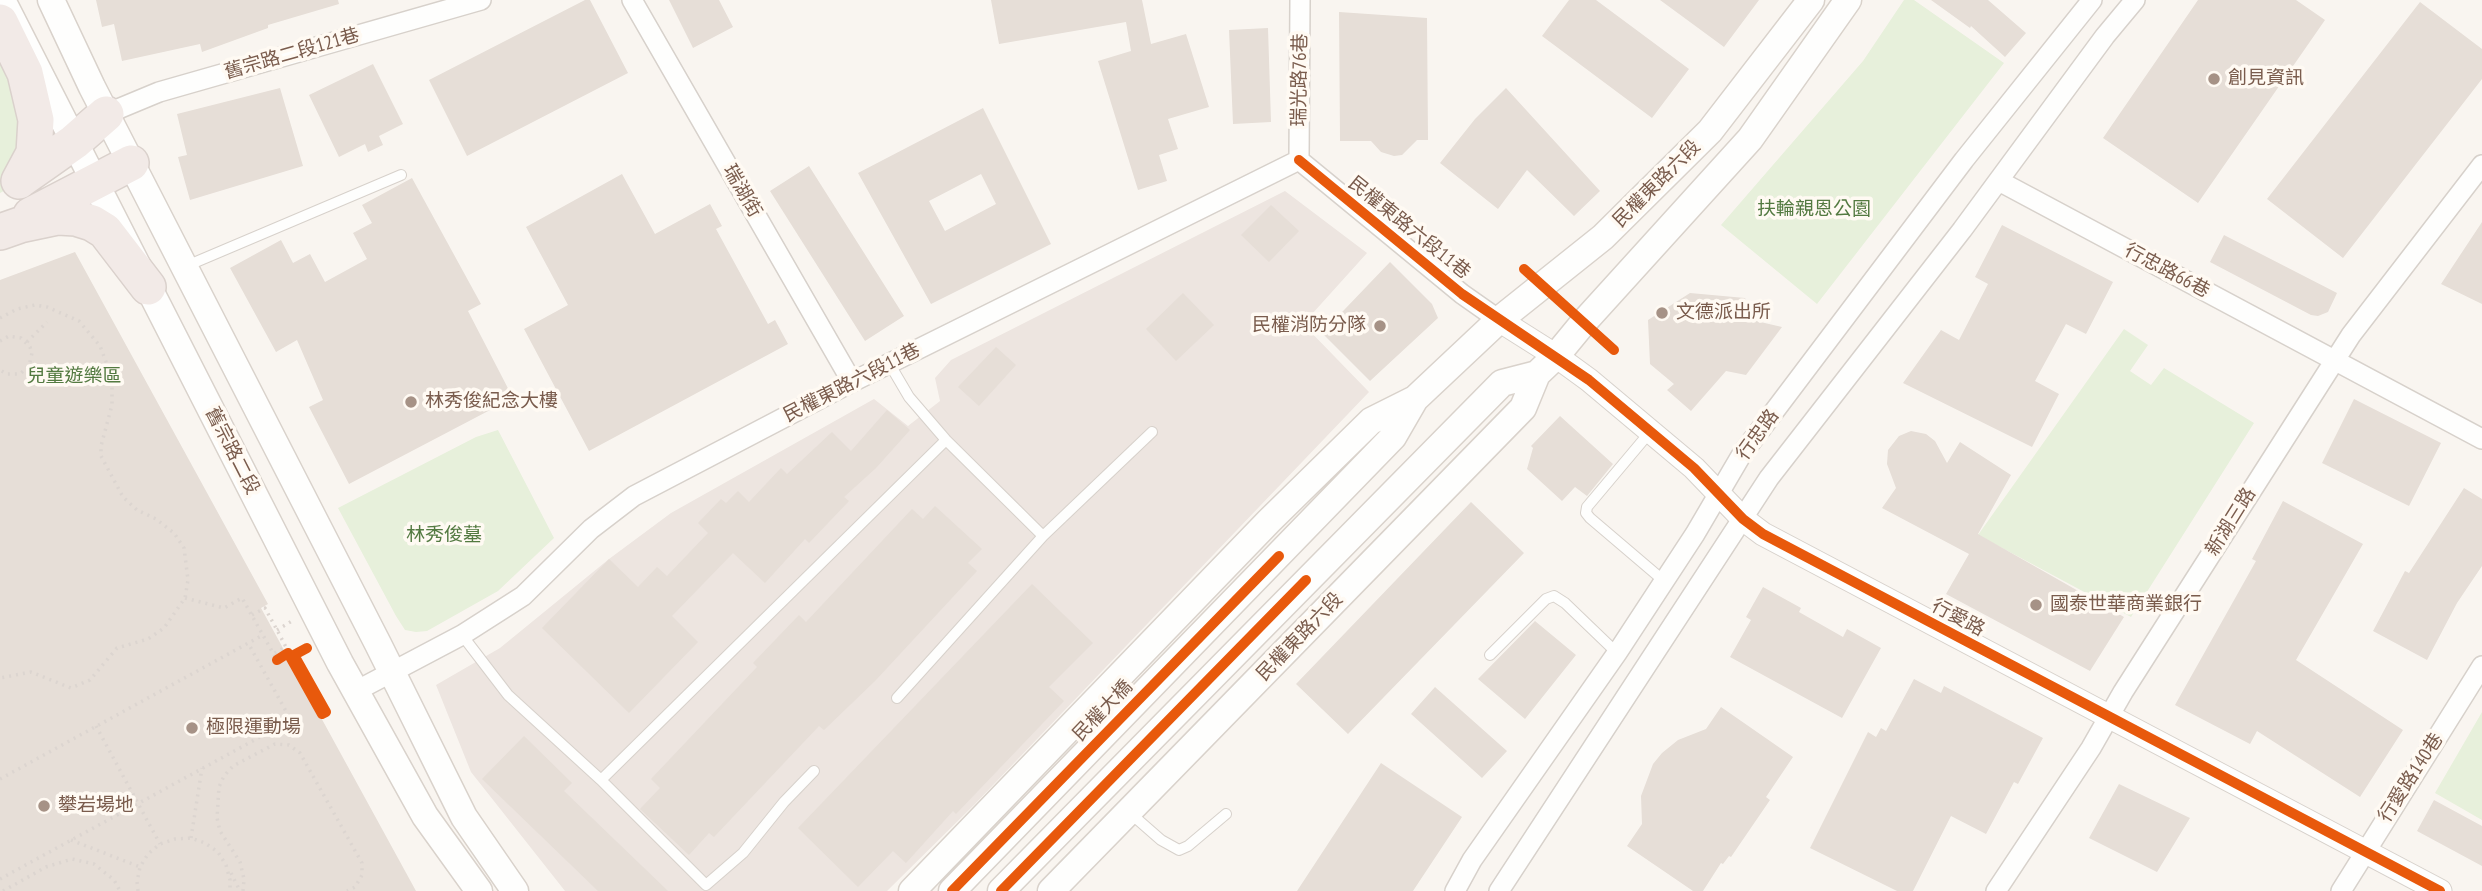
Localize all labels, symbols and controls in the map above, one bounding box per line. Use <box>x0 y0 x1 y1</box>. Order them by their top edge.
street label: 舊宗路二段121巷 <box>222 24 362 84</box>
street label: 瑞光路76巷 <box>1288 33 1312 127</box>
place label: 創見資訊 <box>2228 68 2304 90</box>
marker: 創見資訊 <box>2206 71 2222 87</box>
street label: 民權東路六段 <box>1609 136 1705 232</box>
street label: 瑞湖街 <box>718 161 766 221</box>
street label: 民權東路六段11巷 <box>1344 172 1474 284</box>
park label: 扶輪親恩公園 <box>1757 199 1871 221</box>
street label: 行忠路66巷 <box>2121 239 2213 303</box>
place label: 文德派出所 <box>1676 302 1771 324</box>
marker: 文德派出所 <box>1654 305 1670 321</box>
place label: 民權消防分隊 <box>1252 315 1366 337</box>
marker: 民權消防分隊 <box>1372 318 1388 334</box>
street label: 民權東路六段11巷 <box>780 339 924 427</box>
park label: 兒童遊樂區 <box>27 366 121 388</box>
place label: 林秀俊紀念大樓 <box>425 391 558 413</box>
marker: 林秀俊紀念大樓 <box>403 394 419 410</box>
street label: 舊宗路二段 <box>200 404 264 498</box>
street label: 行忠路 <box>1732 405 1784 465</box>
street label: 新湖三路 <box>2201 484 2261 560</box>
park label: 林秀俊墓 <box>406 525 482 547</box>
street label: 民權東路六段 <box>1252 588 1348 686</box>
place label: 國泰世華商業銀行 <box>2050 594 2202 616</box>
street label: 行愛路 <box>1927 595 1989 641</box>
marker: 國泰世華商業銀行 <box>2028 597 2044 613</box>
street label: 民權大橋 <box>1068 676 1138 746</box>
place label: 極限運動場 <box>206 717 301 739</box>
marker: 極限運動場 <box>184 720 200 736</box>
street label: 行愛路140巷 <box>2374 729 2448 827</box>
place label: 攀岩場地 <box>58 795 134 817</box>
marker: 攀岩場地 <box>36 798 52 814</box>

